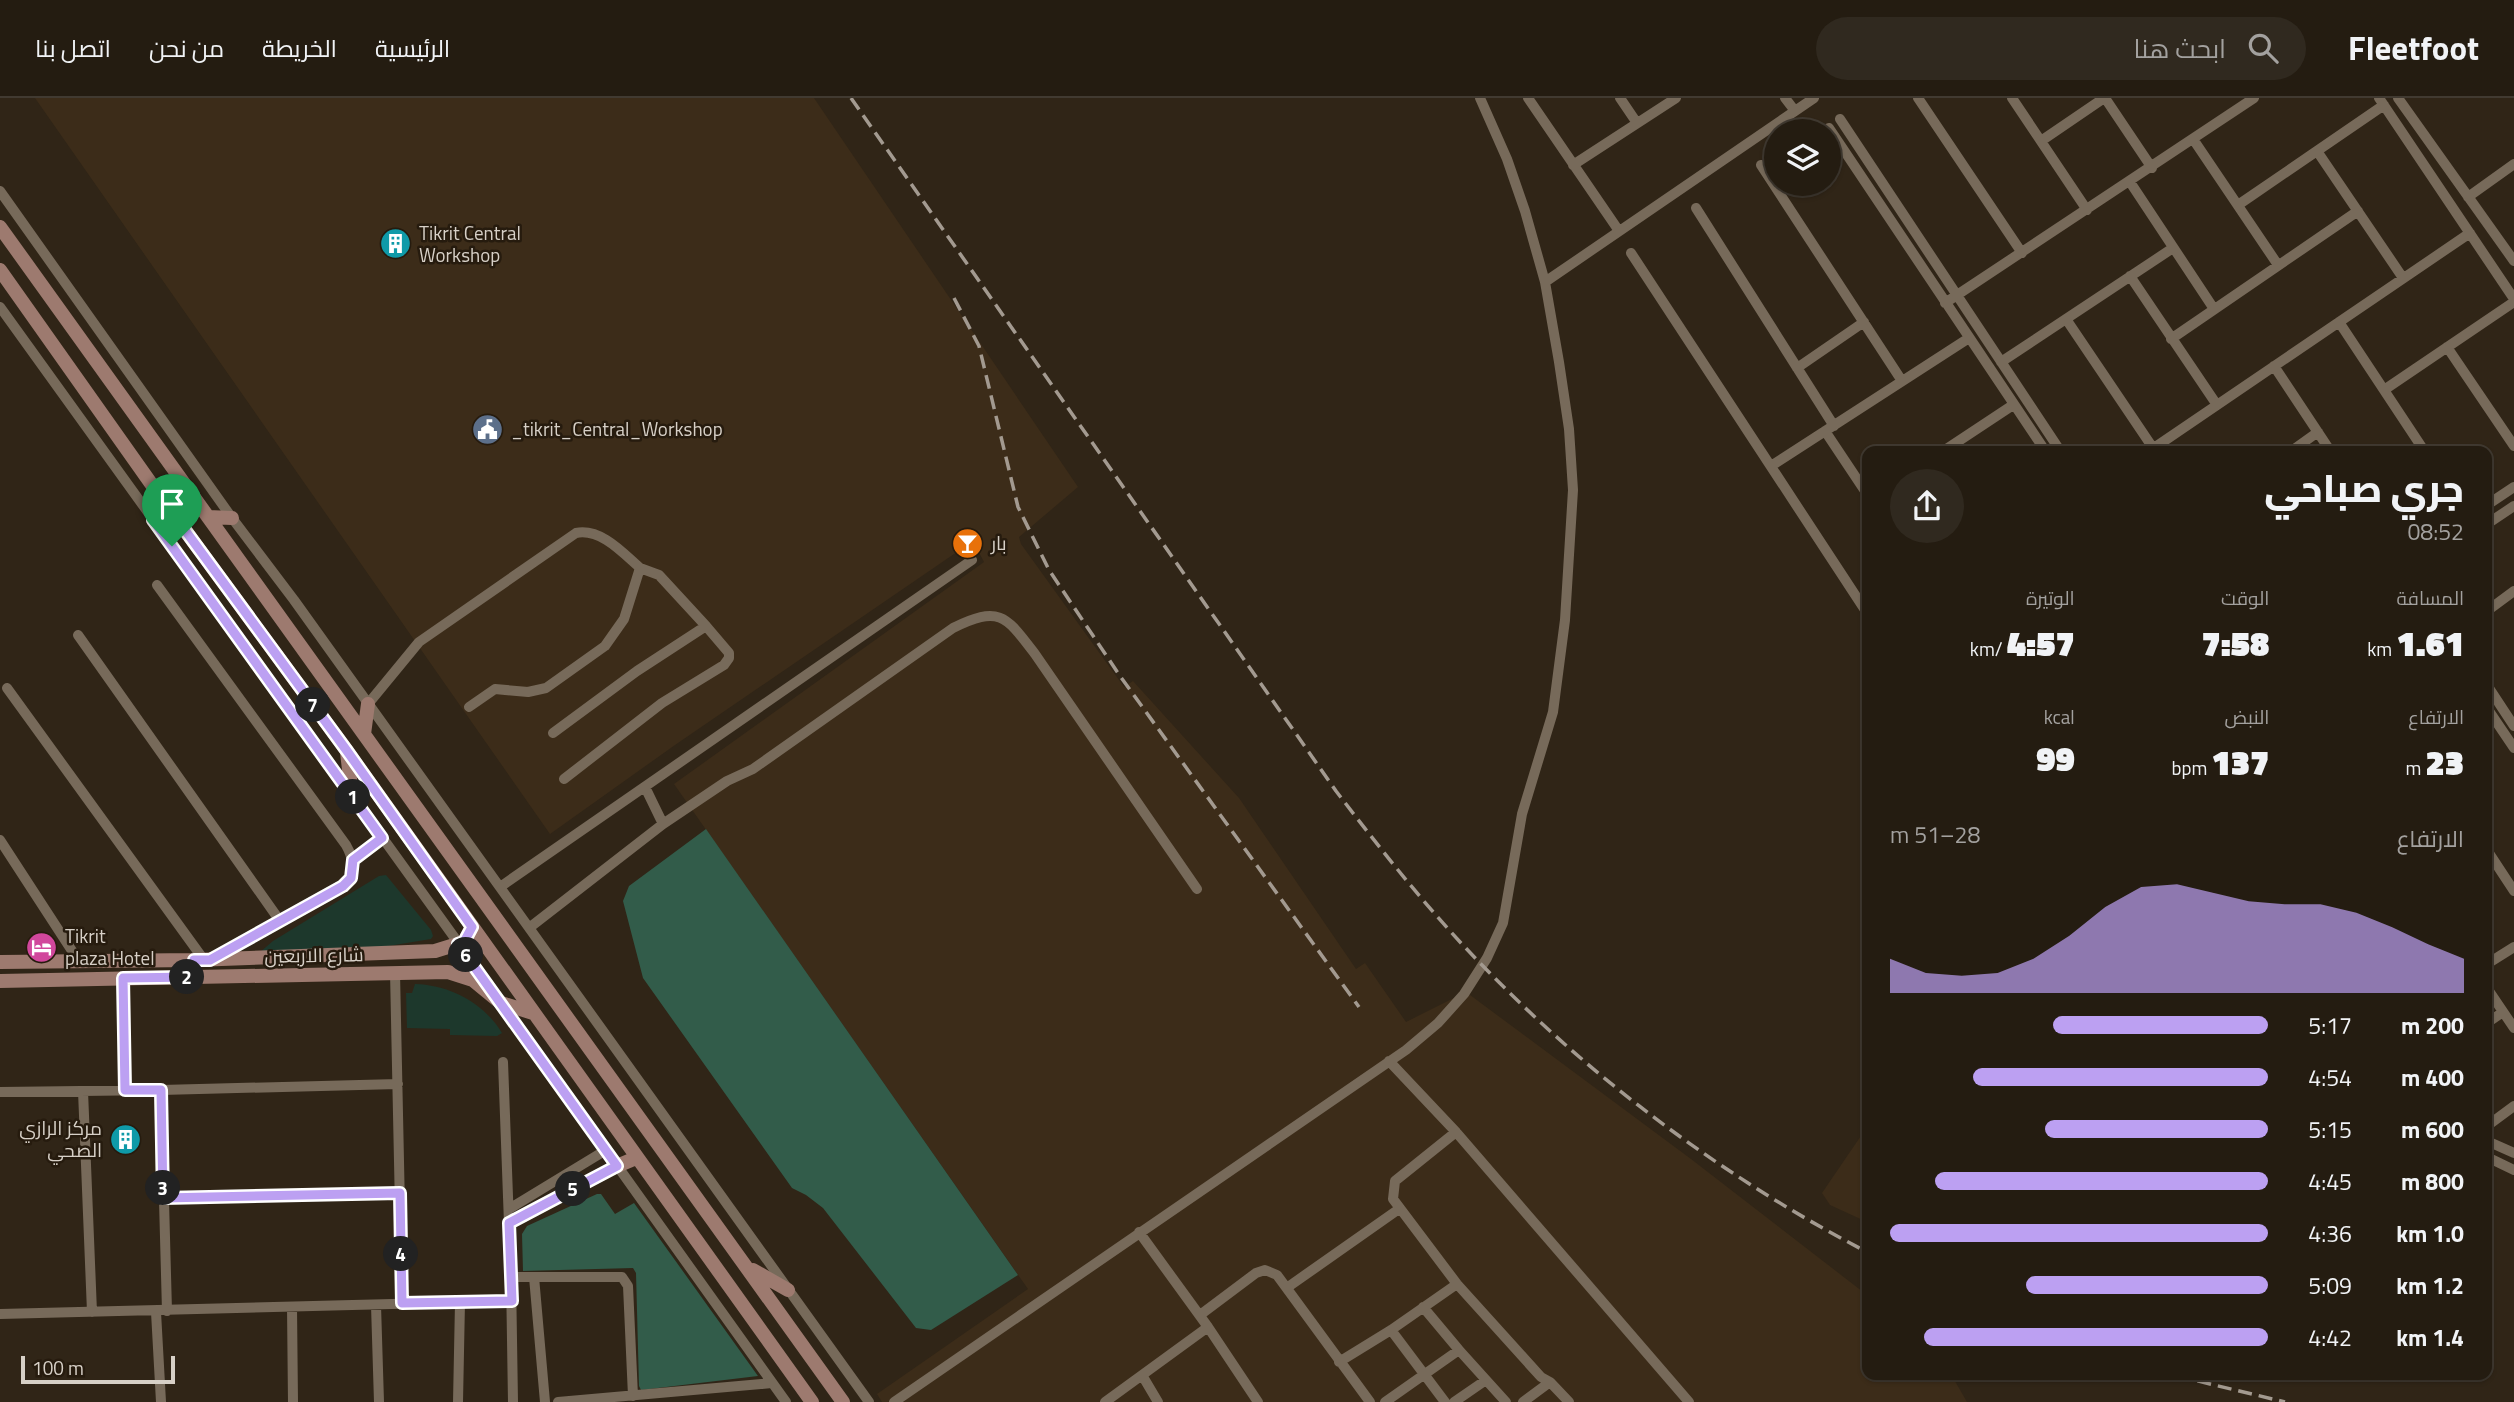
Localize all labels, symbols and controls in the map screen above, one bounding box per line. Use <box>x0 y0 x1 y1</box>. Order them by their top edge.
search box <box>1816 17 2306 80</box>
text: Fleetfoot <box>2348 23 2479 73</box>
text: ابحث هنا <box>2134 29 2226 68</box>
icon: search <box>2244 29 2282 67</box>
text: اتصل بنا <box>35 30 111 66</box>
text: من نحن <box>149 30 224 66</box>
text: الخريطة <box>262 30 337 66</box>
text: الرئيسية <box>375 30 450 66</box>
map controls <box>1764 119 1841 196</box>
button: layers <box>1764 119 1841 196</box>
place label: Tikrit Central Workshop <box>419 218 521 269</box>
building icon: Tikrit Central Workshop <box>379 227 413 261</box>
public building icon: _tikrit_Central_Workshop <box>471 412 505 446</box>
place label: _tikrit_Central_Workshop <box>511 414 723 443</box>
text: جري صباحي <box>2264 459 2464 517</box>
button: share <box>1890 469 1964 543</box>
pin <box>142 474 202 546</box>
icon: arrive <box>153 485 191 523</box>
text: 08:52 <box>2407 514 2464 549</box>
bar icon: بار <box>951 526 985 560</box>
place label: بار <box>990 528 1007 557</box>
text: الوتيرة <box>2026 583 2075 612</box>
text: الوقت <box>2221 583 2269 612</box>
text: المسافة <box>2396 583 2464 612</box>
text: 4:57 <box>2007 616 2075 670</box>
text: 7:58 <box>2202 616 2269 670</box>
text: 1.61 <box>2396 616 2464 670</box>
text: /km <box>1970 634 2007 663</box>
text: km <box>2367 634 2396 663</box>
pin: 7 <box>296 688 330 722</box>
text: 7 <box>307 690 318 719</box>
text: kcal <box>2044 702 2075 731</box>
text: النبض <box>2225 702 2269 731</box>
text: الارتفاع <box>2408 702 2464 731</box>
text: 99 <box>2036 731 2075 785</box>
text: 137 <box>2212 735 2269 789</box>
text: 23 <box>2425 735 2464 789</box>
text: bpm <box>2171 753 2212 782</box>
text: m <box>2405 753 2425 782</box>
pin: 1 <box>336 780 370 814</box>
text: 1 <box>347 782 358 811</box>
text: 28–51 m <box>1890 817 1980 852</box>
text: الارتفاع <box>2397 821 2464 856</box>
place label: Tikrit plaza Hotel <box>65 921 155 972</box>
hotel icon: Tikrit plaza Hotel <box>25 930 59 964</box>
pin: 6 <box>448 938 484 972</box>
street label: شارع الاربعين <box>264 939 364 970</box>
text: 6 <box>460 940 471 969</box>
pin: 2 <box>170 960 204 994</box>
text: 2 <box>181 962 192 991</box>
text: 5:17 <box>2308 1008 2352 1043</box>
text: 200 m <box>2401 1008 2464 1043</box>
text: 4:54 <box>2308 1060 2352 1095</box>
text: 400 m <box>2401 1060 2464 1095</box>
text: 5:15 <box>2308 1112 2352 1147</box>
text: 600 m <box>2401 1112 2464 1147</box>
place label: مركز الرازي الصحي <box>19 1113 102 1165</box>
building icon: مركز الرازي الصحي <box>108 1122 142 1156</box>
text: 4:45 <box>2308 1164 2352 1199</box>
text: 800 m <box>2401 1164 2464 1199</box>
pin: 3 <box>146 1170 180 1206</box>
pin: 5 <box>556 1172 590 1206</box>
text: 3 <box>157 1173 168 1202</box>
text: 5 <box>567 1174 578 1203</box>
text: 4:36 <box>2308 1216 2352 1251</box>
text: 1.0 km <box>2396 1216 2464 1251</box>
pin: 4 <box>384 1236 418 1272</box>
text: 4 <box>395 1239 406 1268</box>
text: 5:09 <box>2308 1268 2352 1303</box>
text: 1.2 km <box>2396 1268 2464 1303</box>
text: 4:42 <box>2308 1320 2352 1355</box>
text: 1.4 km <box>2396 1320 2464 1355</box>
scale bar <box>21 1353 175 1385</box>
text: 100 m <box>32 1353 84 1382</box>

